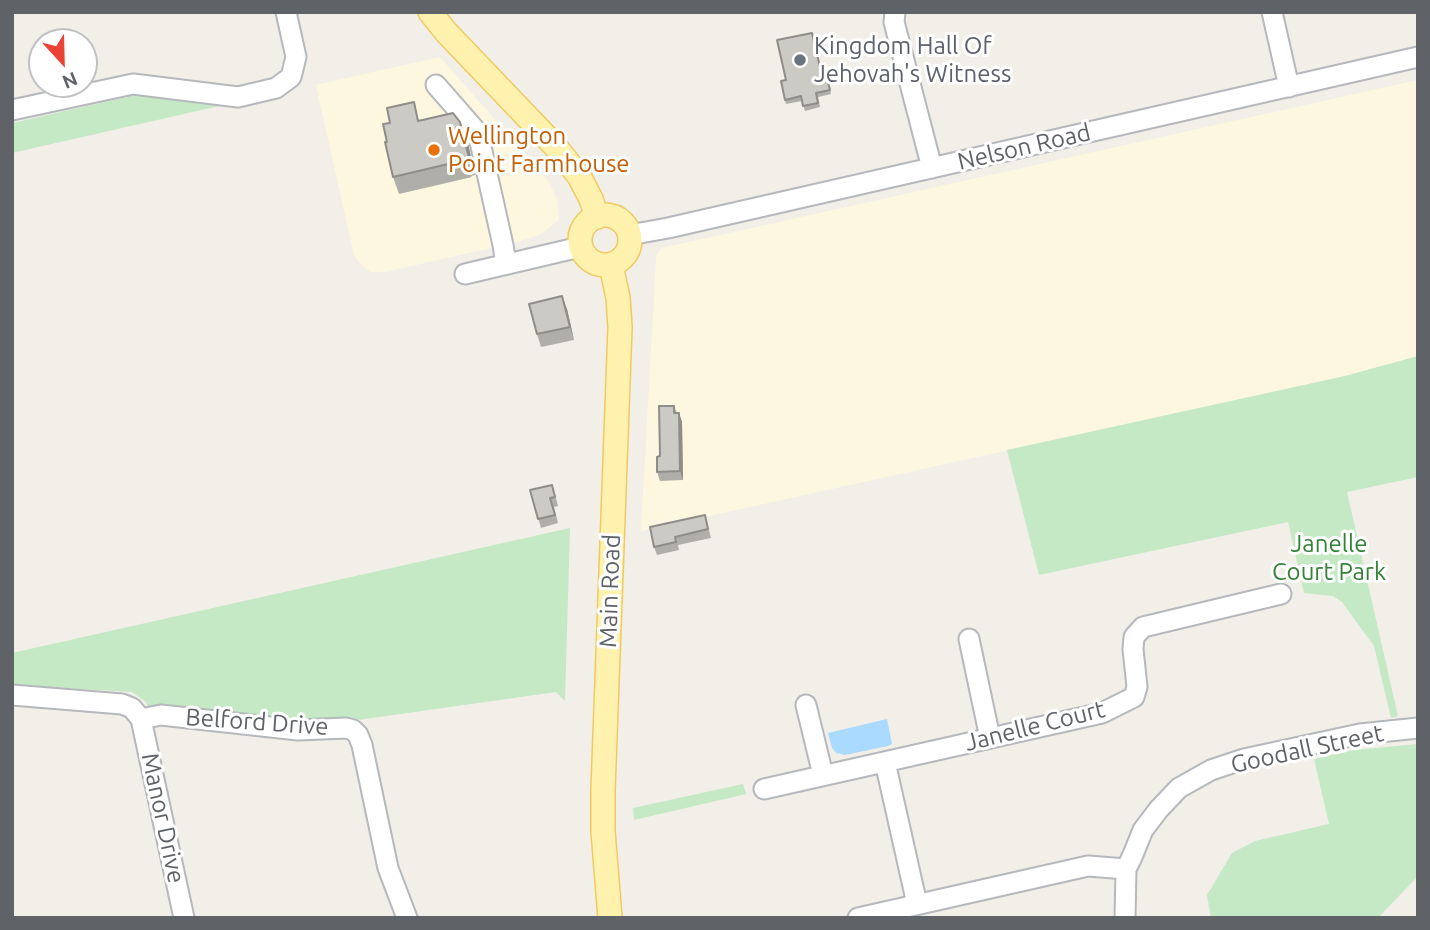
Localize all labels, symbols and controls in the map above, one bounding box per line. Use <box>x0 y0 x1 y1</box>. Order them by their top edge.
north arrow <box>28 28 98 98</box>
place label: Kingdom Hall Of Jehovah's Witness <box>814 32 1011 88</box>
marker: Kingdom Hall Of Jehovah's Witness <box>792 52 808 68</box>
text: N <box>59 68 81 93</box>
street label: Nelson Road <box>955 118 1093 176</box>
place label: Wellington Point Farmhouse <box>448 122 630 178</box>
marker: Wellington Point Farmhouse <box>426 142 442 158</box>
park label: Janelle Court Park <box>1272 530 1386 586</box>
street label: Main Road <box>594 534 626 648</box>
street label: Janelle Court <box>962 695 1108 757</box>
street label: Belford Drive <box>185 703 329 741</box>
street label: Goodall Street <box>1228 719 1386 779</box>
street label: Manor Drive <box>135 750 191 886</box>

